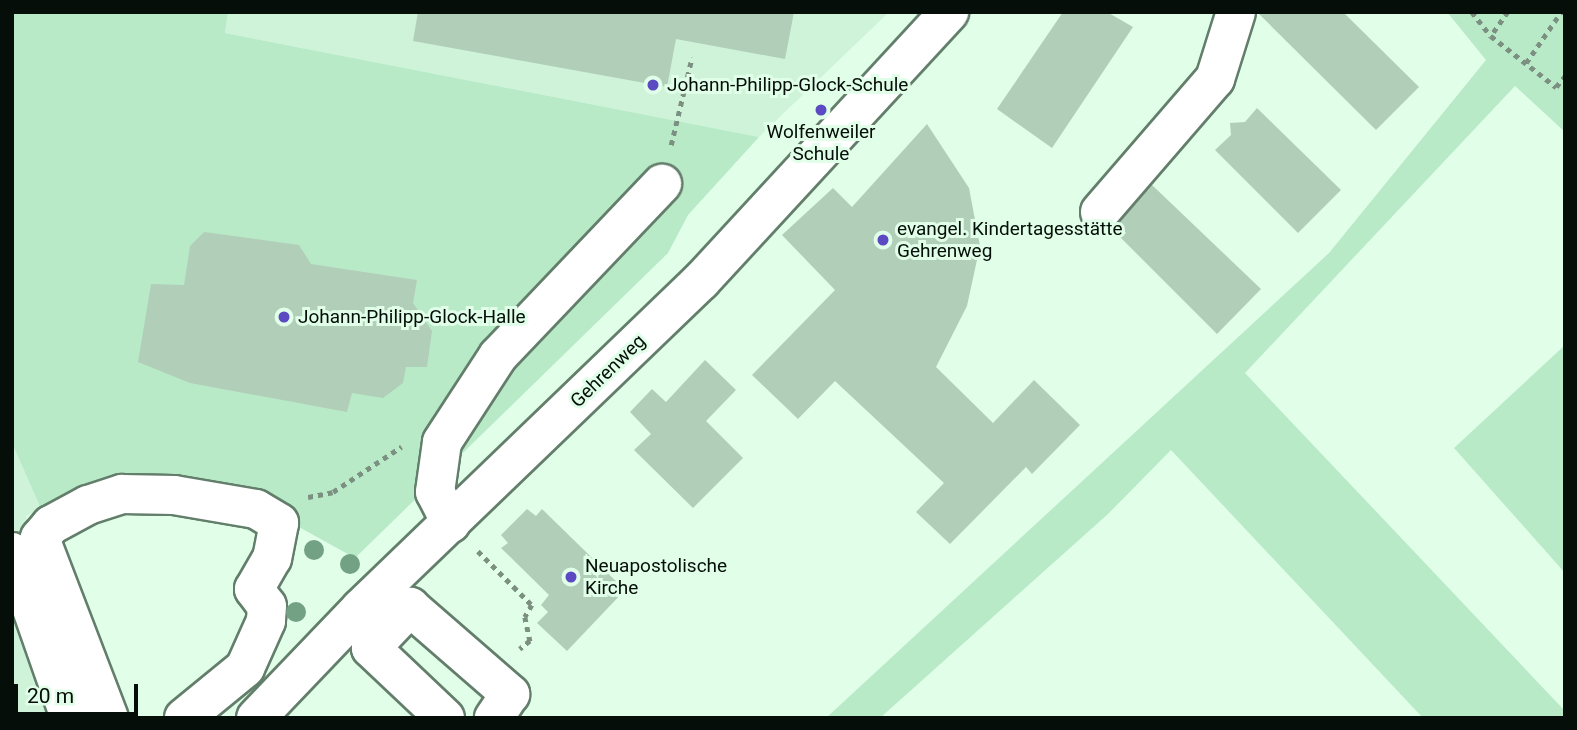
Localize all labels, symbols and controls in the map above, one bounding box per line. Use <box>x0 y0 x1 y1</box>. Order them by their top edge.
place label: Johann-Philipp-Glock-Schule <box>667 74 908 96</box>
marker: Johann-Philipp-Glock-Schule <box>645 77 661 93</box>
marker: Wolfenweiler Schule <box>813 102 829 118</box>
place label: Wolfenweiler Schule <box>766 121 876 165</box>
place label: evangel. Kindertagesstätte Gehrenweg <box>897 218 1123 262</box>
marker: evangel. Kindertagesstätte Gehrenweg <box>875 232 891 248</box>
place label: Johann-Philipp-Glock-Halle <box>298 306 526 328</box>
marker: Johann-Philipp-Glock-Halle <box>276 309 292 325</box>
street label: Gehrenweg <box>566 330 650 412</box>
place label: Neuapostolische Kirche <box>585 555 727 599</box>
marker: Neuapostolische Kirche <box>563 569 579 585</box>
scale bar <box>18 670 142 714</box>
text: 20 m <box>27 684 74 708</box>

